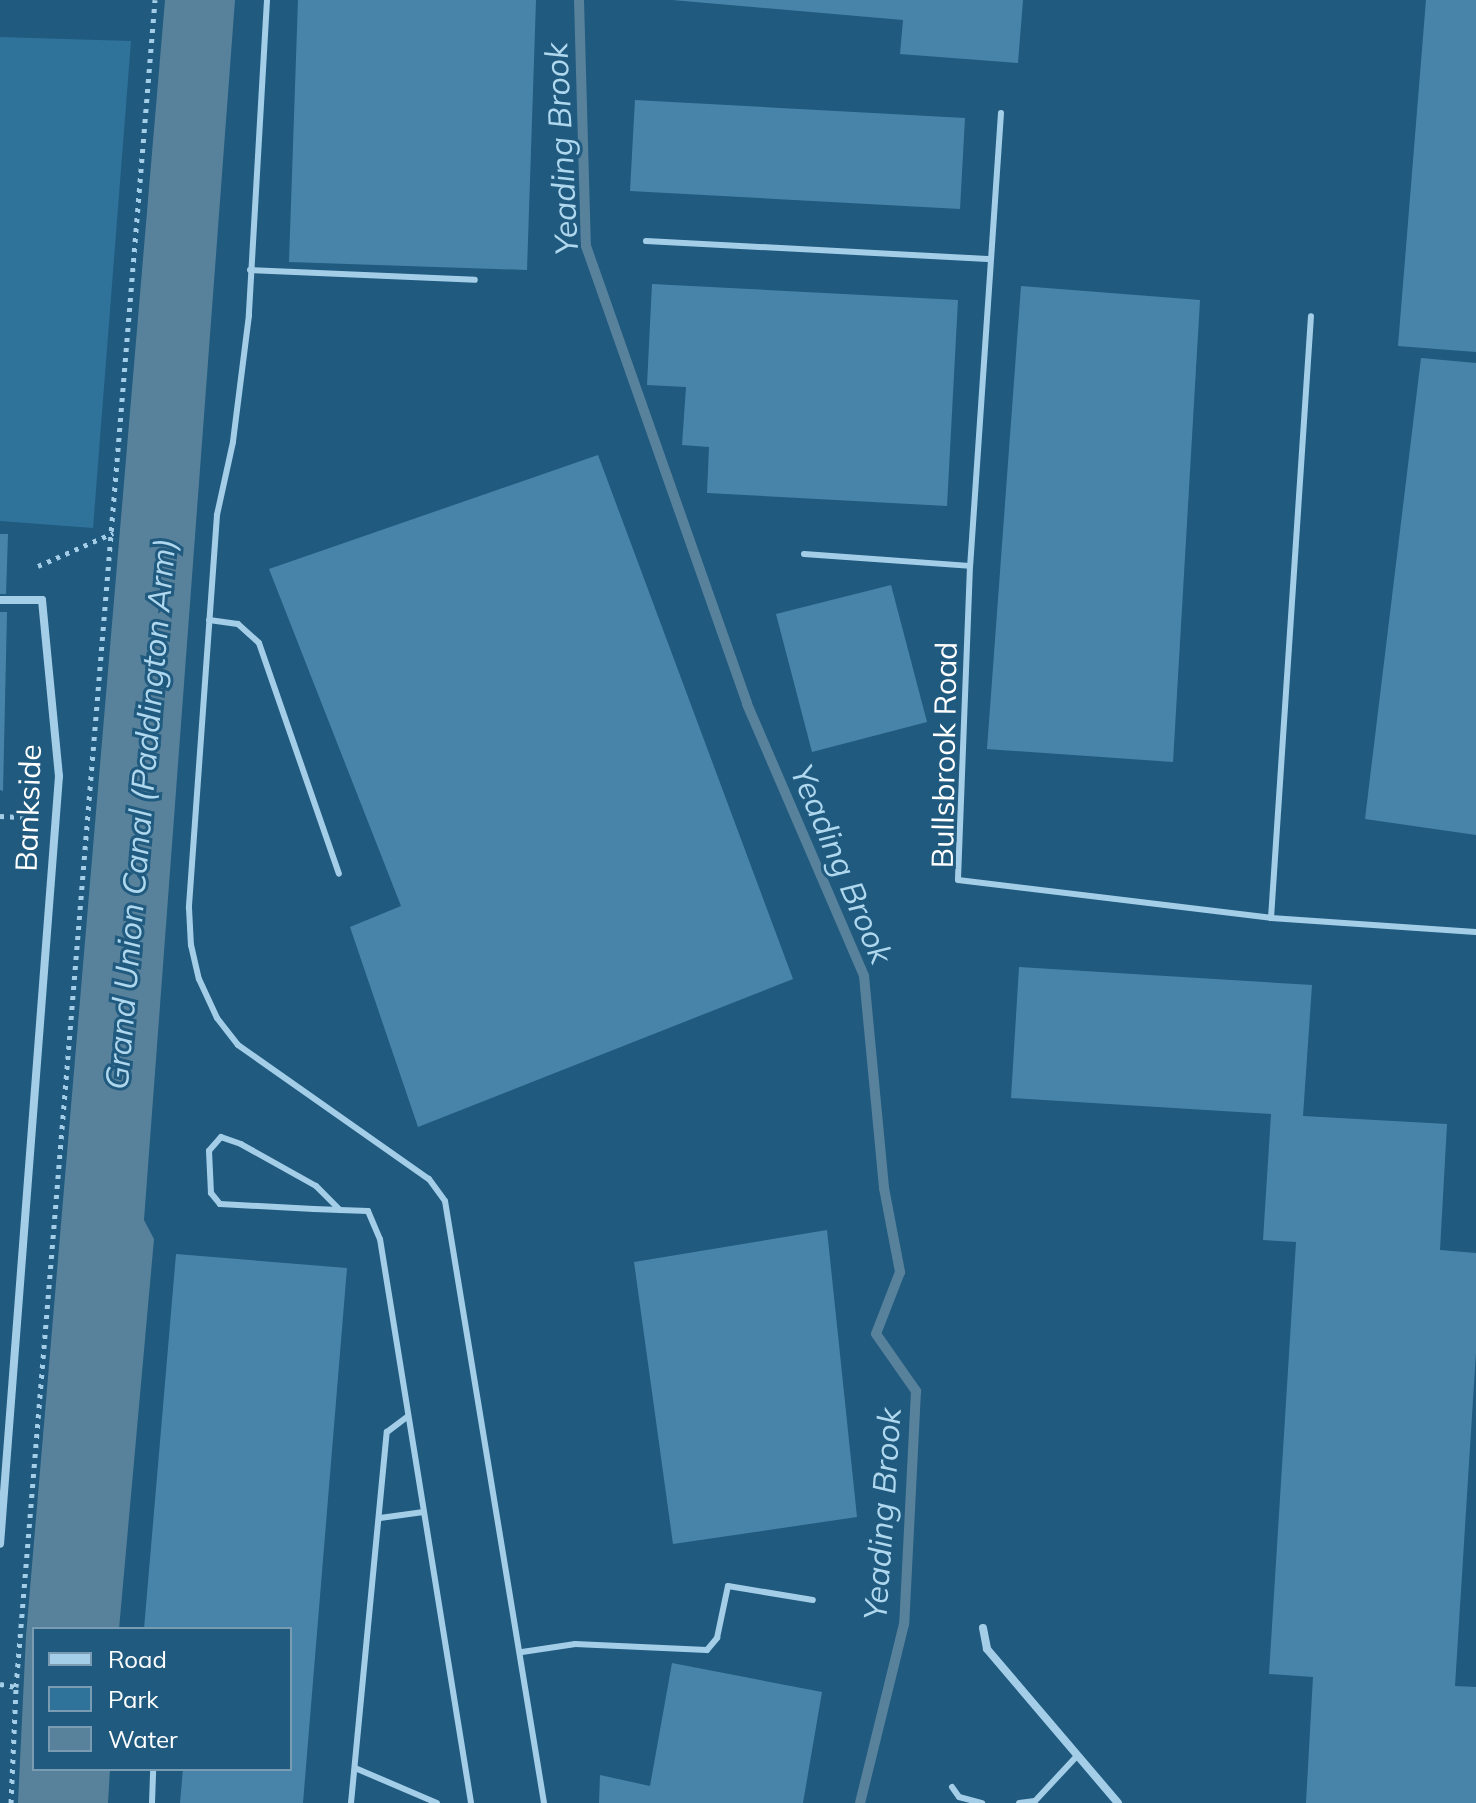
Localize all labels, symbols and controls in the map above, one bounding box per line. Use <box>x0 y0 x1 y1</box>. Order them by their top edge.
water label: Yeading Brook <box>536 42 586 256</box>
water label: Grand Union Canal (Paddington Arm) <box>97 537 183 1091</box>
street label: Bullsbrook Road <box>924 641 964 869</box>
street label: Bankside <box>8 744 48 872</box>
water label: Yeading Brook <box>783 758 901 970</box>
water label: Yeading Brook <box>855 1406 909 1622</box>
legend <box>32 1627 292 1771</box>
text: Road <box>108 1644 167 1674</box>
text: Park <box>108 1684 159 1714</box>
text: Water <box>108 1724 178 1754</box>

